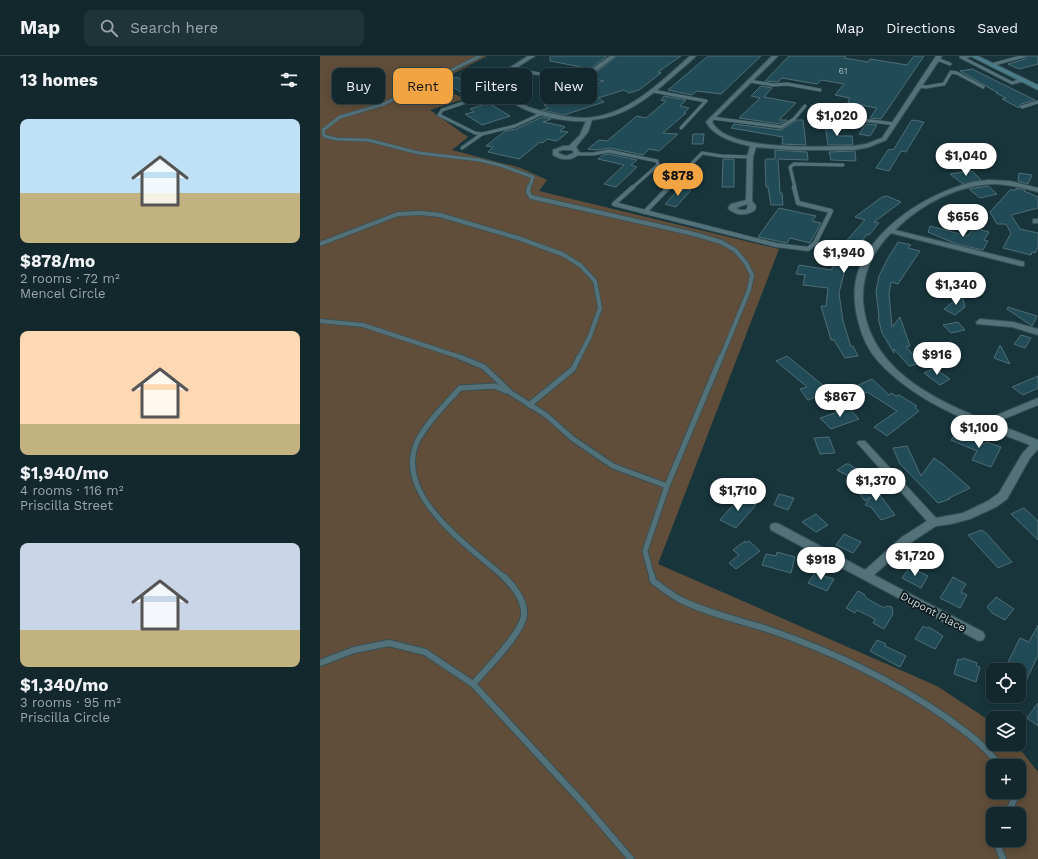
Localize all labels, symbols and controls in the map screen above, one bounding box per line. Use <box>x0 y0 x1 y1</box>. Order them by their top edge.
search box <box>84 10 364 46</box>
text: Map <box>20 16 60 39</box>
icon: search <box>98 17 120 39</box>
text: Search here <box>130 19 218 37</box>
text: Map <box>836 20 864 36</box>
text: Directions <box>886 20 955 36</box>
text: Saved <box>977 20 1018 36</box>
house number: 61 <box>839 66 847 76</box>
chip: Buy <box>332 68 385 104</box>
chip: Rent <box>393 68 453 104</box>
chip: Filters <box>461 68 532 104</box>
chip: New <box>540 68 597 104</box>
icon: filters <box>278 69 300 91</box>
text: 13 homes <box>20 70 98 90</box>
pin: $1,020 <box>804 103 870 137</box>
text: $1,020 <box>816 108 858 123</box>
pin: $1,040 <box>933 143 999 177</box>
icon: home <box>124 145 196 217</box>
text: $1,040 <box>945 148 987 163</box>
pin: $878 <box>654 163 702 197</box>
text: $878 <box>662 168 694 183</box>
pin: $656 <box>939 204 987 238</box>
text: $656 <box>947 209 979 224</box>
pin: $1,940 <box>811 240 877 274</box>
text: $1,940 <box>823 245 865 260</box>
text: $878/mo <box>20 251 95 271</box>
text: 2 rooms · 72 m² <box>20 271 120 286</box>
pin: $1,340 <box>923 272 989 306</box>
text: $1,340 <box>935 277 977 292</box>
text: Mencel Circle <box>20 286 106 301</box>
pin: $916 <box>913 342 961 376</box>
text: $916 <box>922 347 952 362</box>
icon: home <box>124 357 196 429</box>
pin: $867 <box>816 384 864 418</box>
text: $867 <box>824 389 856 404</box>
pin: $1,100 <box>946 415 1012 449</box>
text: $1,100 <box>960 420 998 435</box>
text: $1,940/mo <box>20 463 109 483</box>
pin: $1,370 <box>843 468 909 502</box>
text: $1,370 <box>856 473 897 488</box>
pin: $1,710 <box>705 478 771 512</box>
text: 4 rooms · 116 m² <box>20 483 123 498</box>
text: $1,710 <box>719 483 757 498</box>
text: Priscilla Street <box>20 498 113 513</box>
pin: $1,720 <box>882 543 948 577</box>
pin: $918 <box>797 547 845 581</box>
text: $1,720 <box>895 548 935 563</box>
text: $918 <box>806 552 836 567</box>
icon: home <box>124 569 196 641</box>
street label: Dupont Place <box>898 589 968 635</box>
map controls <box>986 663 1026 847</box>
button: locate <box>986 663 1026 703</box>
text: $1,340/mo <box>20 675 108 695</box>
text: 3 rooms · 95 m² <box>20 695 121 710</box>
text: Priscilla Circle <box>20 710 110 725</box>
button: layers <box>986 711 1026 751</box>
button: + <box>986 759 1026 799</box>
button: − <box>986 807 1026 847</box>

